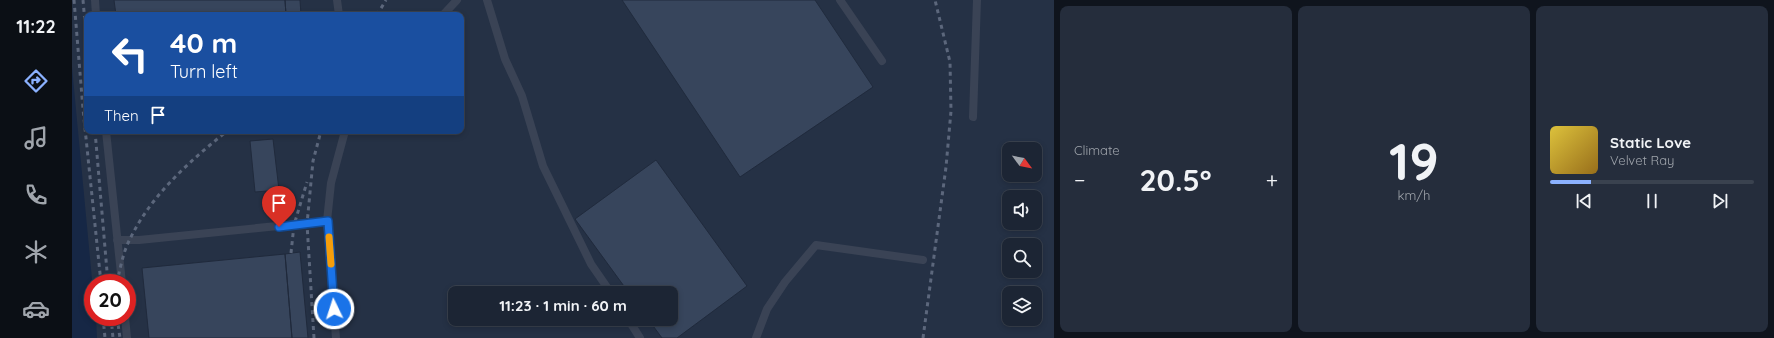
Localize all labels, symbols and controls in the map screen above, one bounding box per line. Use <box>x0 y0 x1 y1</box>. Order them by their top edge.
text: 11:22 <box>16 15 56 38</box>
text: 40 m <box>170 25 237 60</box>
icon: left <box>104 28 156 80</box>
text: Turn left <box>170 60 238 83</box>
icon: directions <box>22 67 50 95</box>
icon: arrive <box>147 104 169 126</box>
text: Then <box>104 106 139 125</box>
icon: music <box>22 124 50 152</box>
text: 19 <box>1389 128 1439 193</box>
text: Static Love <box>1610 133 1691 152</box>
north arrow <box>1002 142 1042 182</box>
map controls <box>1002 142 1042 326</box>
text: Climate <box>1074 142 1120 158</box>
text: Velvet Ray <box>1610 152 1675 168</box>
text: 20.5° <box>1140 161 1212 199</box>
text: − <box>1074 166 1085 194</box>
text: + <box>1266 166 1278 194</box>
icon: phone <box>22 181 50 209</box>
pin <box>262 186 296 227</box>
text: km/h <box>1398 187 1430 203</box>
button: sound <box>1002 190 1042 230</box>
icon: previous <box>1573 190 1595 212</box>
icon: pause <box>1641 190 1663 212</box>
icon: next <box>1709 190 1731 212</box>
icon: arrive <box>268 192 290 214</box>
icon: climate <box>22 238 50 266</box>
button: search <box>1002 238 1042 278</box>
speed limit sign: 20 <box>84 274 136 326</box>
button: layers <box>1002 286 1042 326</box>
position arrow <box>313 288 355 330</box>
icon: car <box>22 295 50 323</box>
text: 11:23 · 1 min · 60 m <box>499 296 627 315</box>

